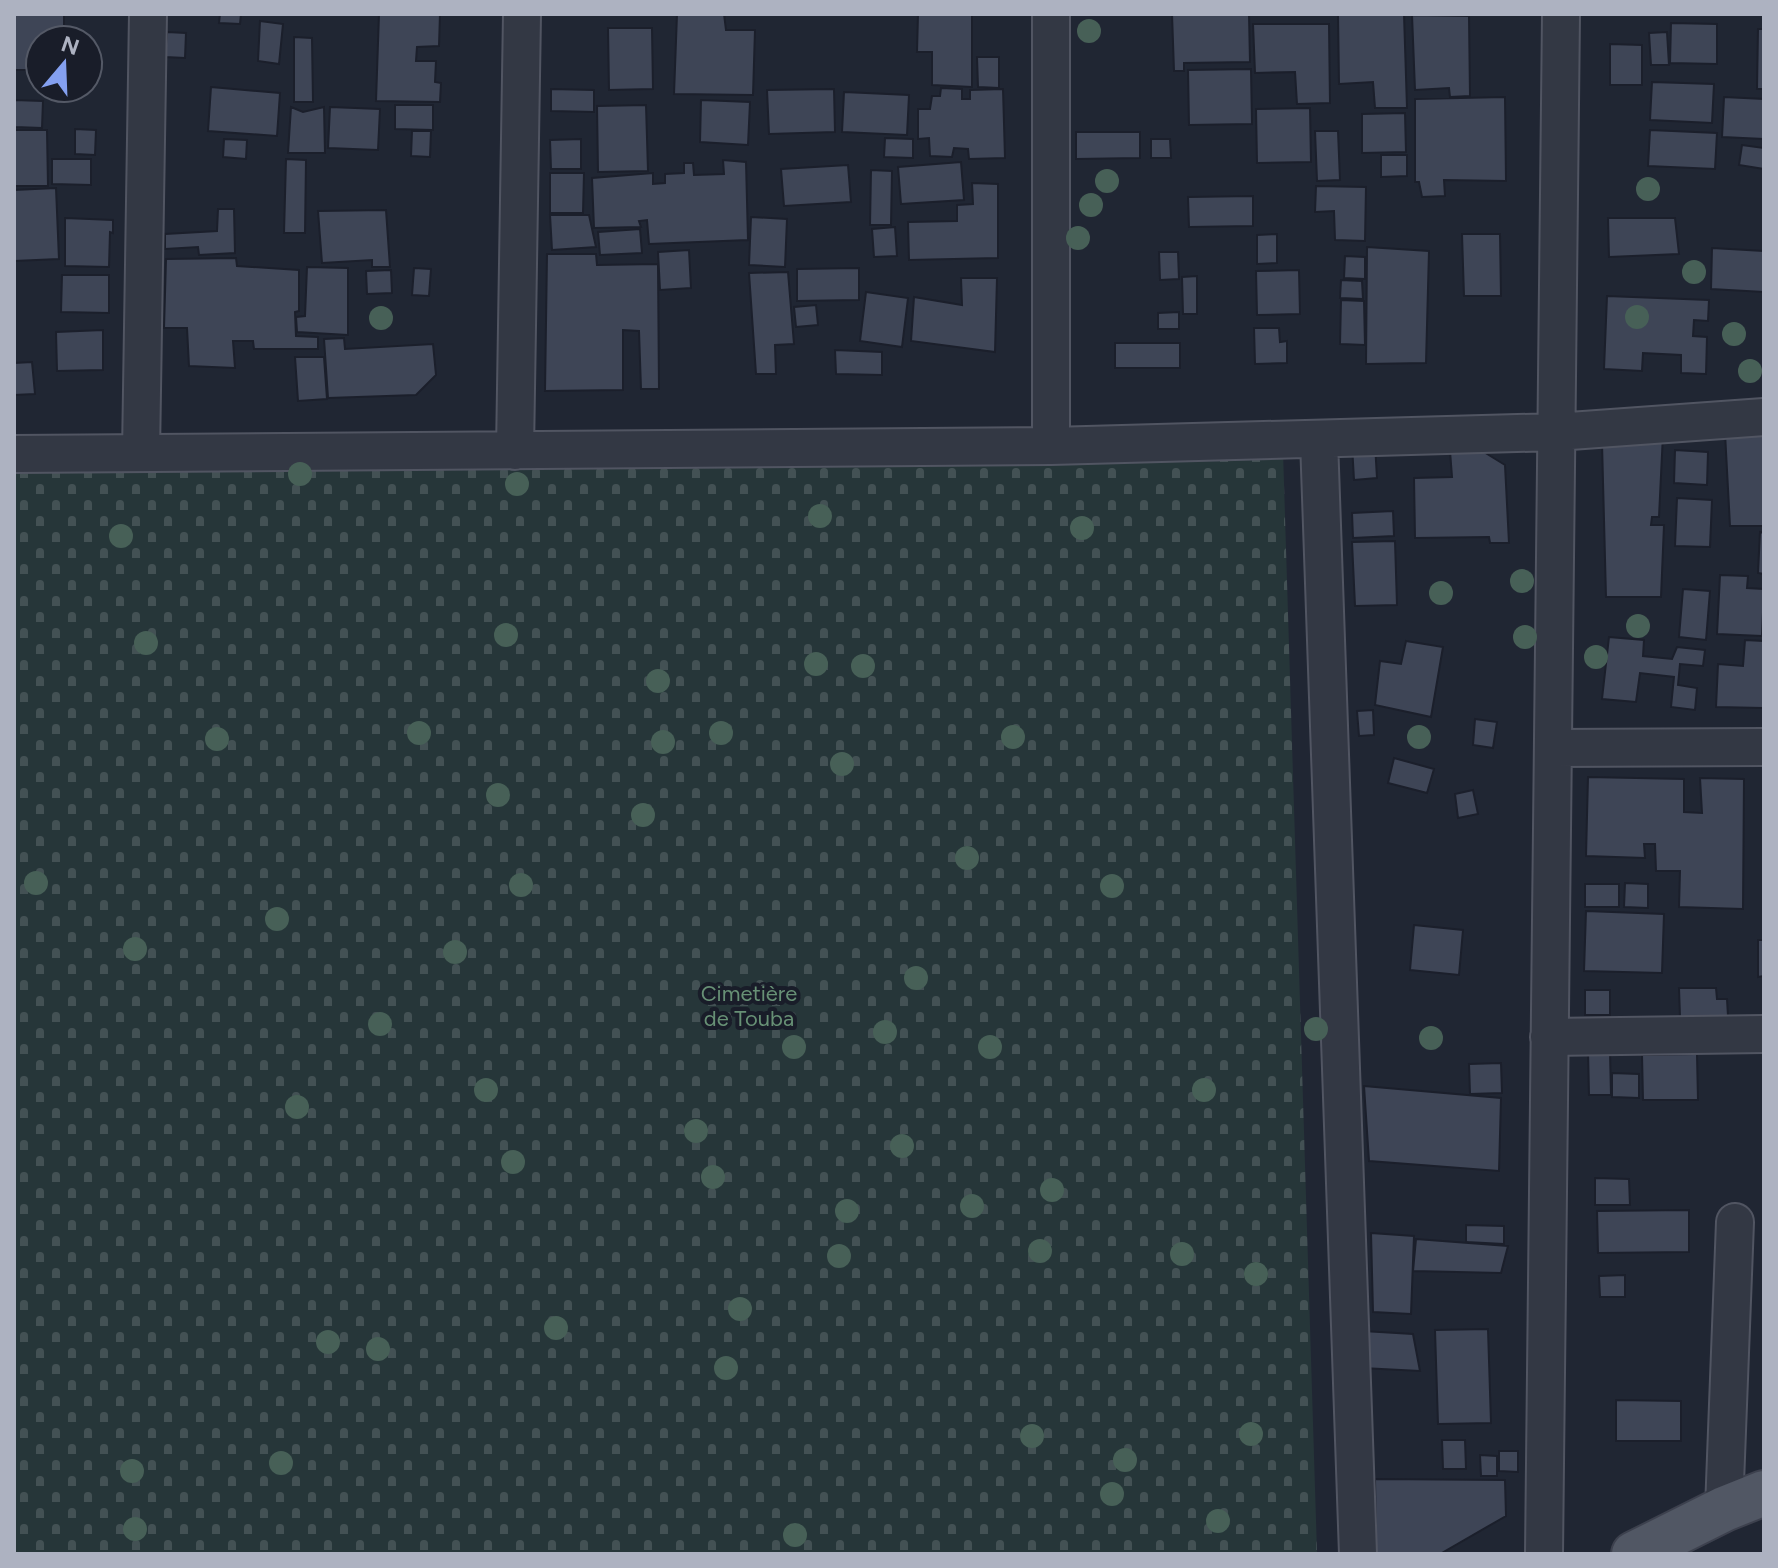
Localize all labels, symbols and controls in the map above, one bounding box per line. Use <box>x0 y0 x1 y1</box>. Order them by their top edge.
north arrow <box>24 24 104 104</box>
text: N <box>58 30 83 61</box>
park label: Cimetière de Touba <box>701 980 797 1032</box>

